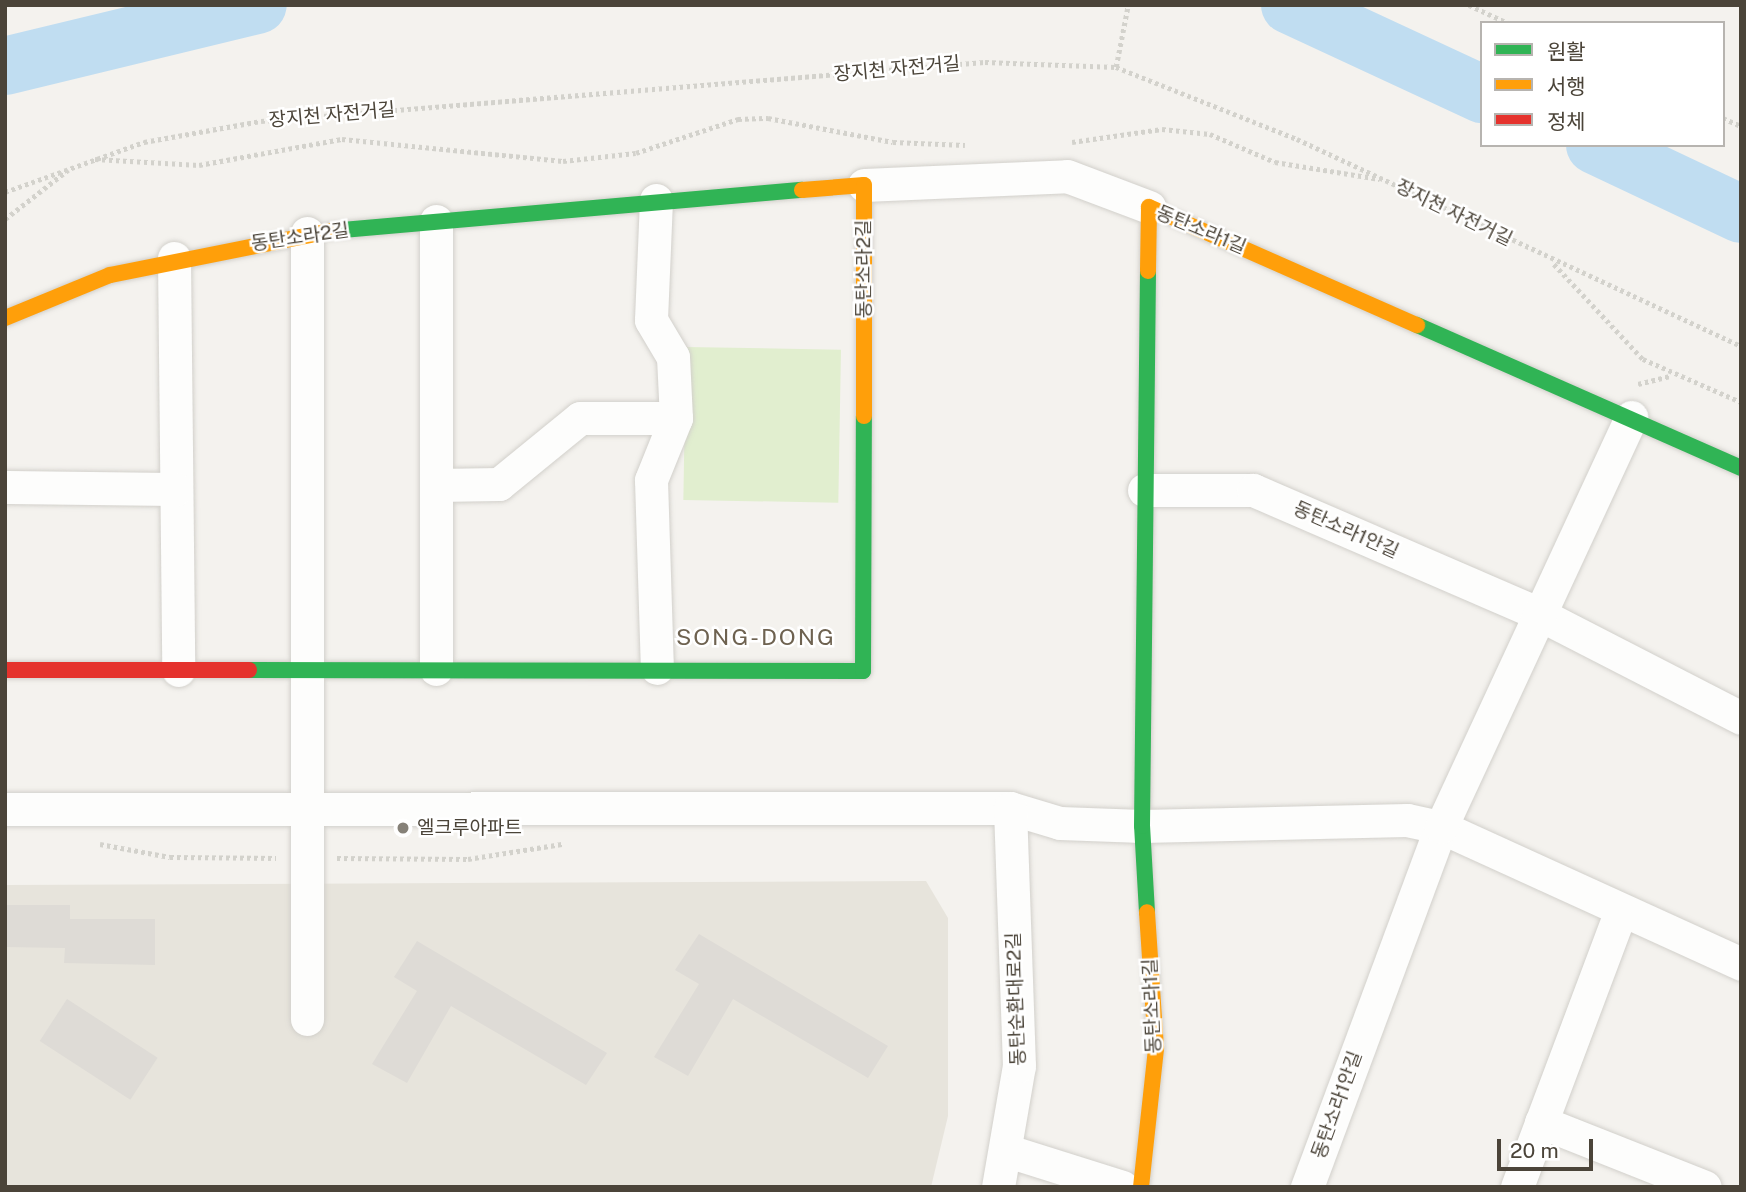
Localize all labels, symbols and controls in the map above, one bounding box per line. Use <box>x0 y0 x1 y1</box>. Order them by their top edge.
legend <box>1480 21 1725 147</box>
text: 원활 <box>1547 39 1586 64</box>
street label: 장지천 자전거길 <box>833 52 961 86</box>
text: 서행 <box>1547 74 1586 99</box>
street label: 장지천 자전거길 <box>268 98 396 132</box>
text: 정체 <box>1547 109 1586 134</box>
street label: 장지천 자전거길 <box>1392 175 1516 251</box>
street label: 동탄소라1길 <box>1153 201 1249 259</box>
street label: 동탄소라2길 <box>250 219 350 255</box>
street label: 동탄소라2길 <box>853 220 875 318</box>
street label: 동탄소라1안길 <box>1290 497 1402 563</box>
district label: SONG-DONG <box>677 623 835 651</box>
place label: 엘크루아파트 <box>417 817 522 839</box>
marker: 엘크루아파트 <box>395 820 411 836</box>
street label: 동탄순환대로2길 <box>1002 932 1030 1066</box>
street label: 동탄소라1길 <box>1139 958 1165 1054</box>
street label: 동탄소라1안길 <box>1307 1048 1367 1162</box>
scale bar <box>1501 1126 1597 1170</box>
text: 20 m <box>1510 1138 1559 1163</box>

